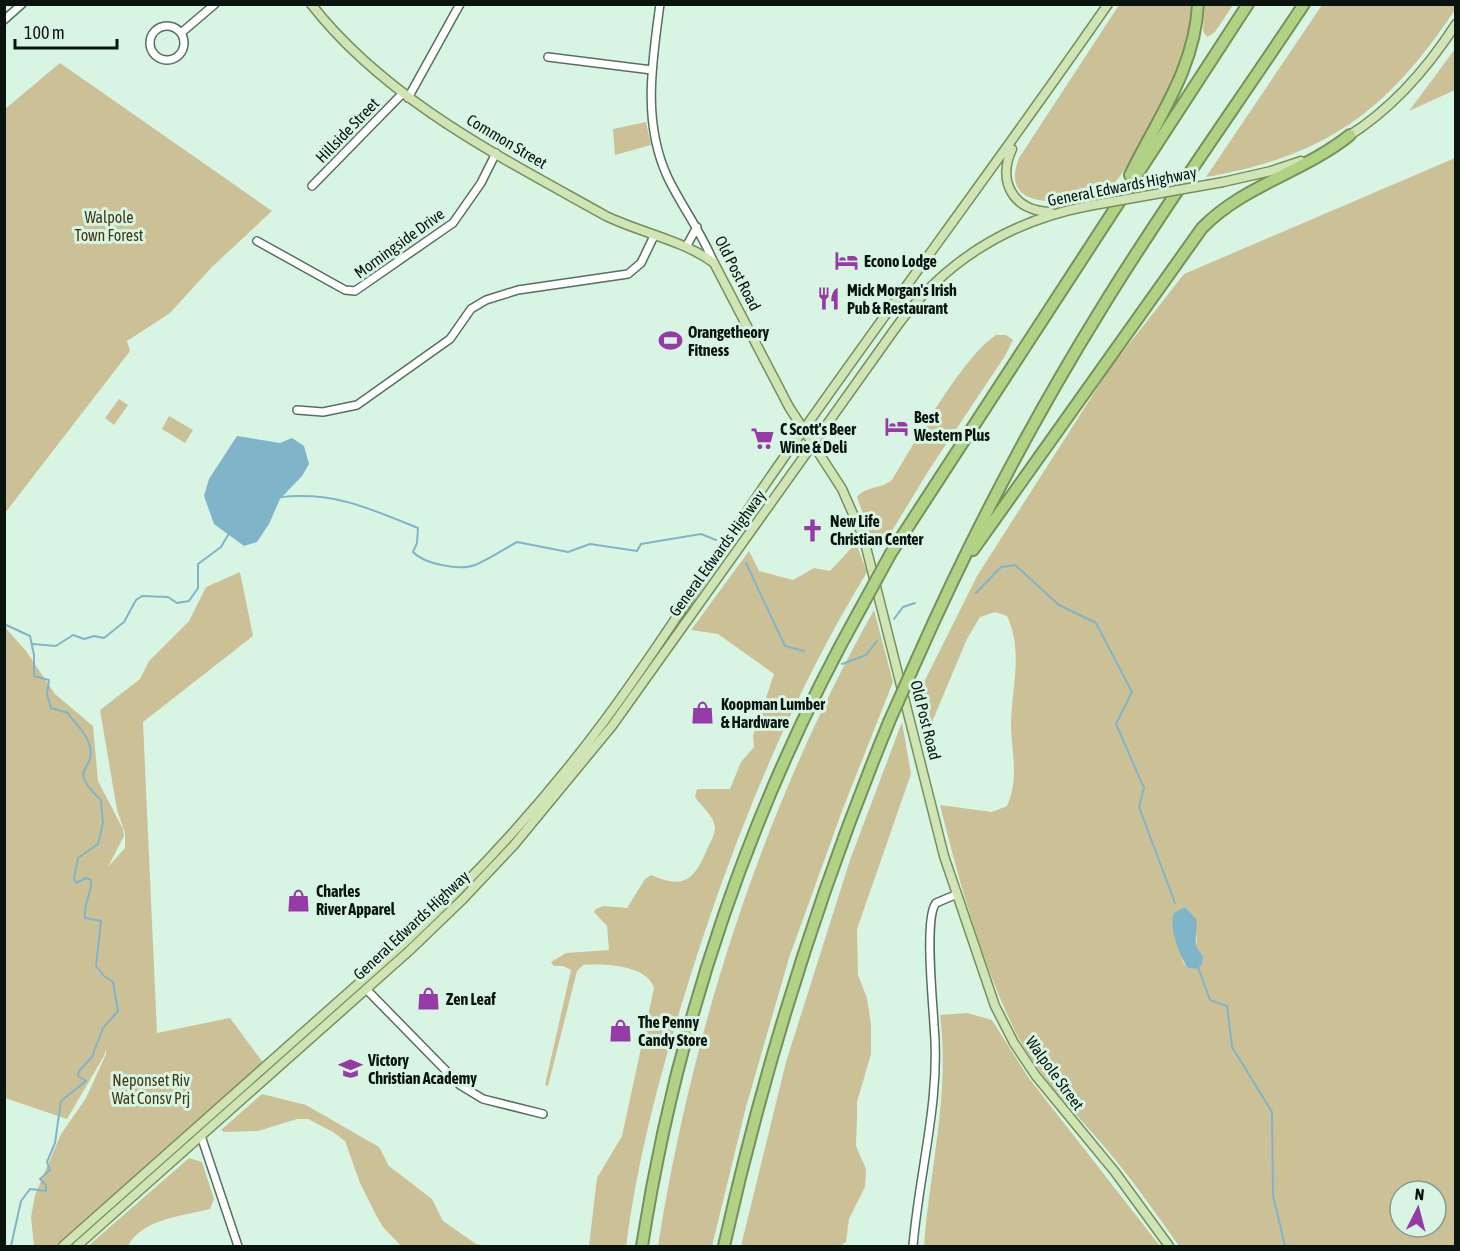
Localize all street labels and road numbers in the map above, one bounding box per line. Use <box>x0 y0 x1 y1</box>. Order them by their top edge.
street label: Hillside Street <box>312 94 383 166</box>
street label: Common Street <box>464 110 551 172</box>
street label: General Edwards Highway <box>1046 163 1199 210</box>
street label: Morningside Drive <box>351 204 448 282</box>
street label: Old Post Road <box>712 233 764 313</box>
street label: General Edwards Highway <box>665 486 770 620</box>
street label: Old Post Road <box>907 678 945 762</box>
street label: General Edwards Highway <box>349 866 473 984</box>
street label: Walpole Street <box>1021 1033 1088 1114</box>

